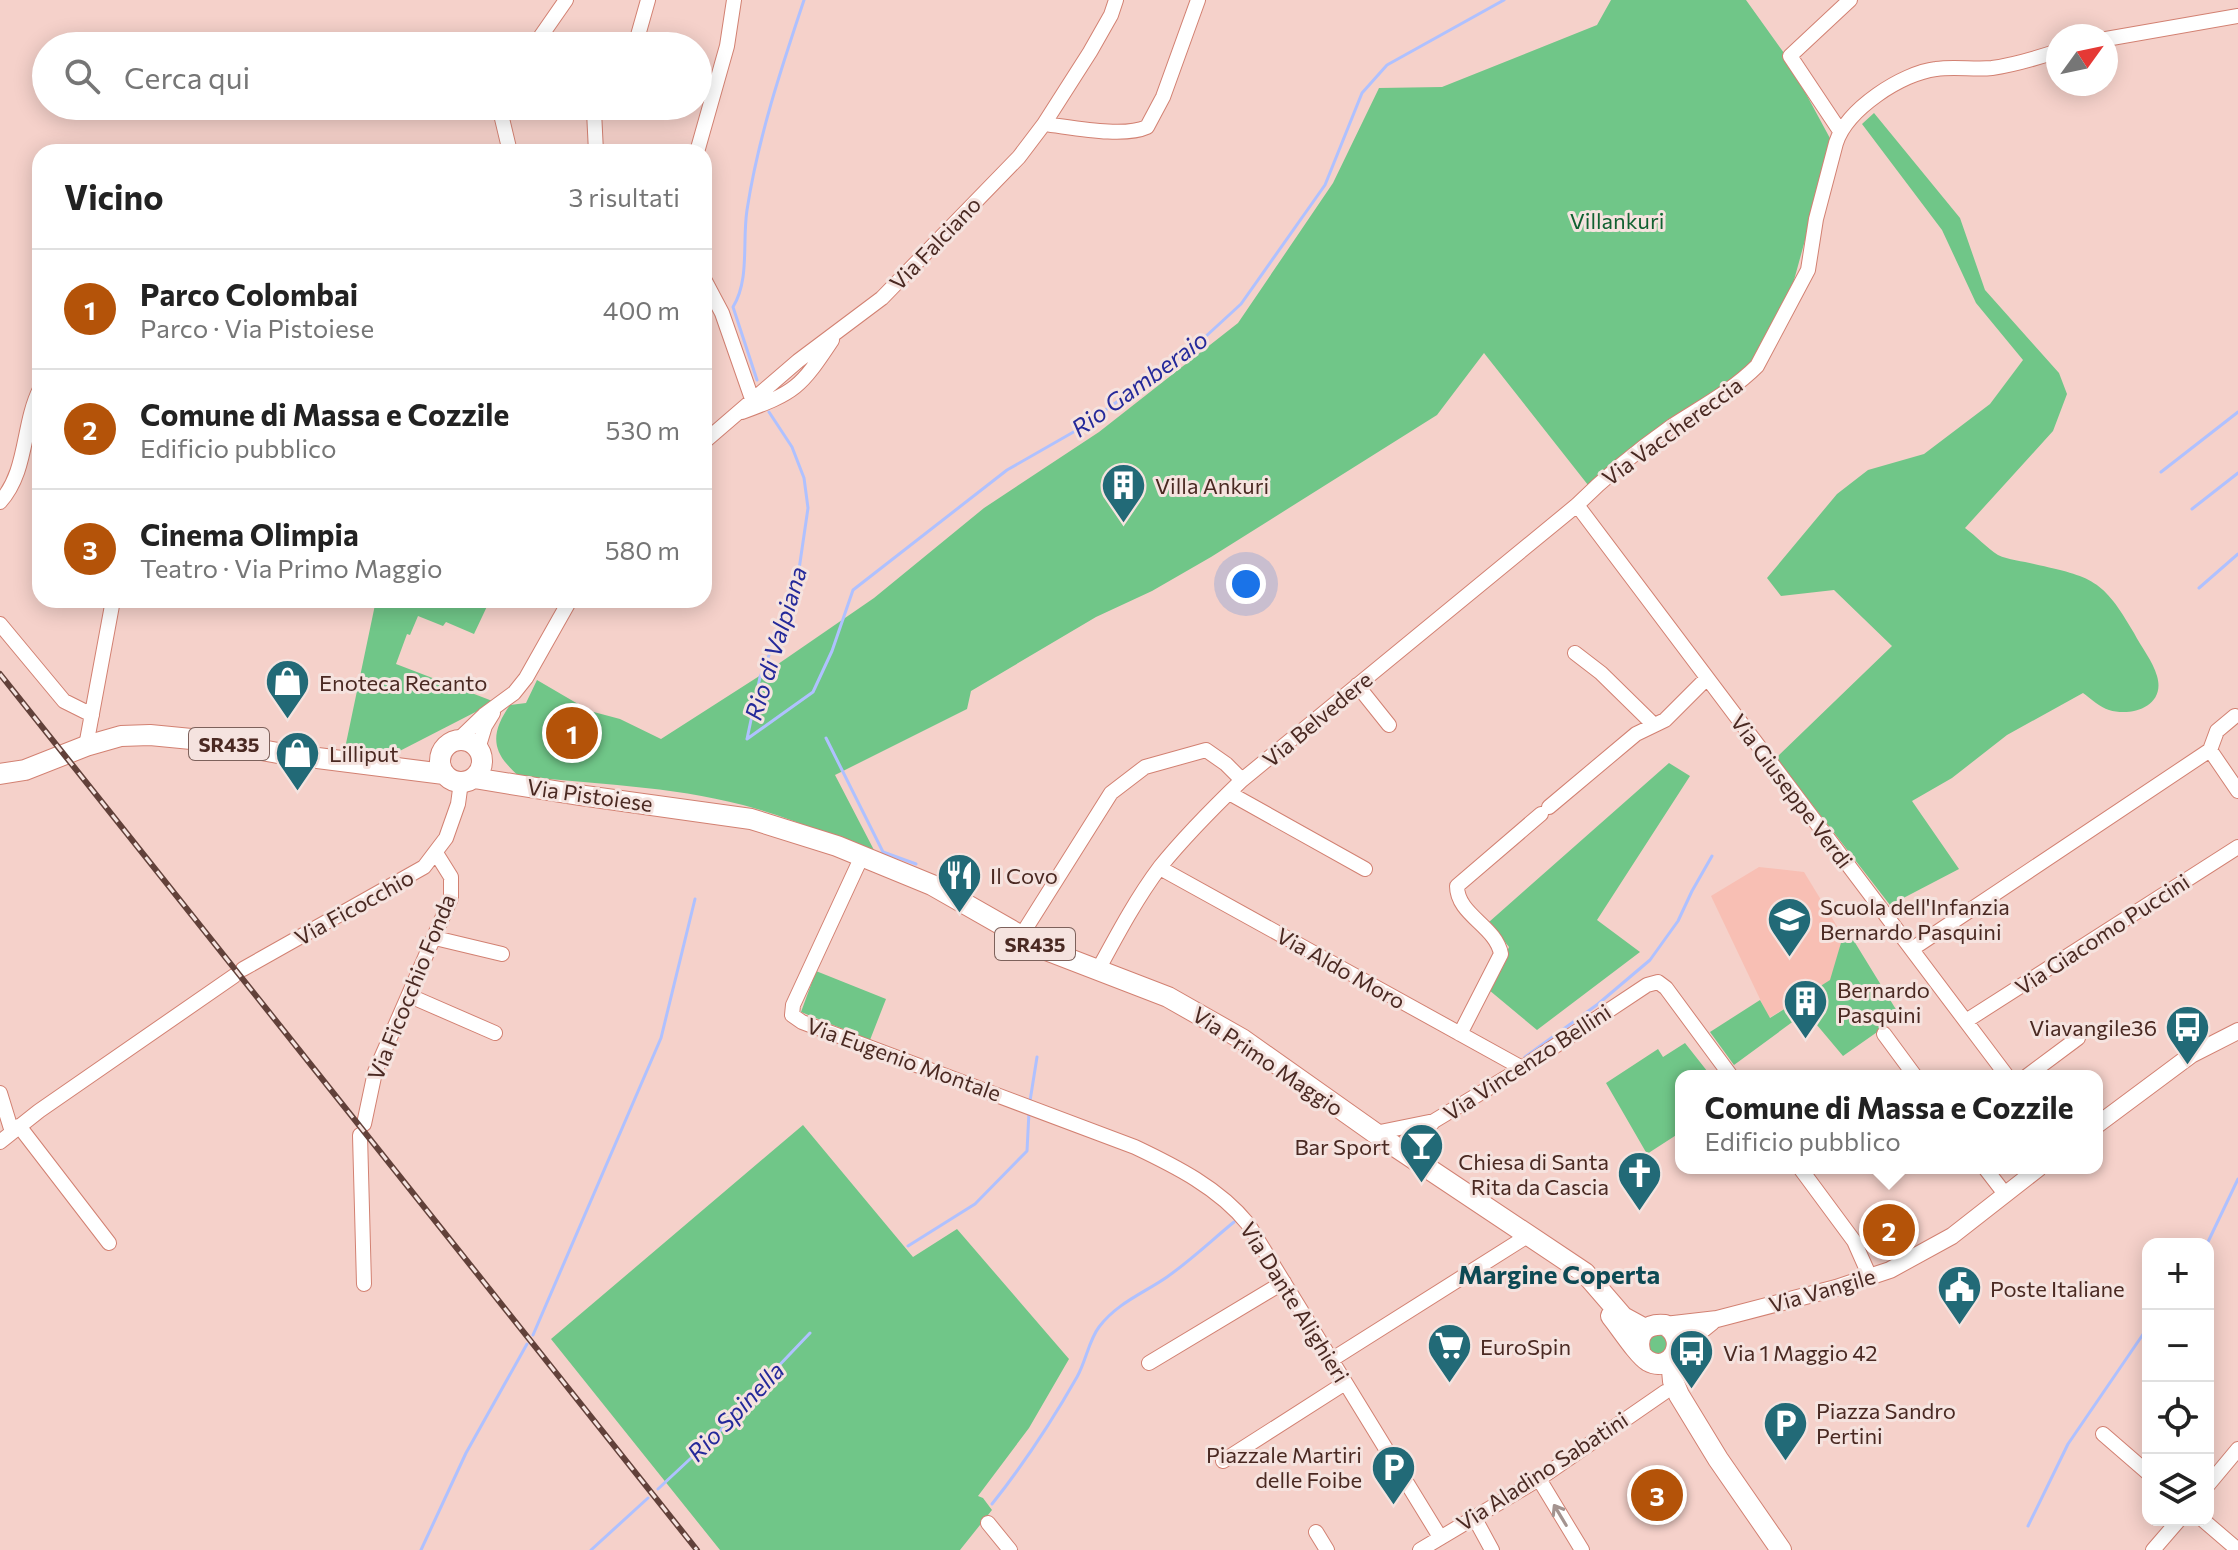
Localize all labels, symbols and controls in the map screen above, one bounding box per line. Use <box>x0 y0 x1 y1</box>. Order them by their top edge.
north arrow <box>2046 24 2118 96</box>
search box <box>32 32 712 120</box>
icon: search <box>60 54 104 98</box>
text: Cerca qui <box>124 58 250 95</box>
text: Vicino <box>64 175 164 217</box>
text: 3 risultati <box>569 181 680 212</box>
street label: Via Falciano <box>884 191 986 295</box>
park label: Villankuri <box>1570 207 1664 234</box>
text: Parco Colombai <box>140 275 358 312</box>
text: 1 <box>84 294 96 325</box>
text: 400 m <box>603 294 680 325</box>
text: Parco · Via Pistoiese <box>140 312 374 343</box>
water label: Rio Gamberaio <box>1065 324 1213 442</box>
street label: Via Vacchereccia <box>1597 371 1747 491</box>
text: Comune di Massa e Cozzile <box>140 395 509 432</box>
text: 2 <box>83 414 97 445</box>
text: 530 m <box>606 414 680 445</box>
text: Edificio pubblico <box>140 432 336 463</box>
building icon: Villa Ankuri <box>1100 461 1148 524</box>
place label: Villa Ankuri <box>1155 472 1269 499</box>
text: Cinema Olimpia <box>140 515 359 552</box>
text: 3 <box>82 534 98 565</box>
text: 580 m <box>605 534 680 565</box>
text: Teatro · Via Primo Maggio <box>140 552 443 583</box>
water label: Rio di Valpiana <box>738 563 812 723</box>
your location <box>1226 564 1266 604</box>
shop icon: Enoteca Recanto <box>264 658 312 721</box>
street label: Via Belvedere <box>1257 665 1377 773</box>
place label: Enoteca Recanto <box>319 669 487 696</box>
pin: 1 <box>546 703 598 763</box>
street label: Via Giuseppe Verdi <box>1725 709 1859 873</box>
road number: SR435 <box>189 728 269 760</box>
shop icon: Lilliput <box>274 729 322 792</box>
place label: Lilliput <box>329 740 398 767</box>
street label: Via Pistoiese <box>525 773 655 817</box>
restaurant icon: Il Covo <box>935 851 983 914</box>
place label: Il Covo <box>990 862 1058 889</box>
street label: Via Ficocchio <box>290 863 418 951</box>
street label: Via Giacomo Puccini <box>2010 868 2194 1000</box>
street label: Via Ficocchio Fonda <box>361 890 461 1084</box>
place label: Scuola dell'Infanzia Bernardo Pasquini <box>1820 893 2010 945</box>
school or university icon: Scuola dell'Infanzia Bernardo Pasquini <box>1765 895 1813 958</box>
street label: Via Aldo Moro <box>1272 922 1410 1014</box>
road number: SR435 <box>995 928 1075 960</box>
place label: Bernardo Pasquini <box>1837 976 1930 1028</box>
building icon: Bernardo Pasquini <box>1782 978 1830 1041</box>
street label: Via Vincenzo Bellini <box>1438 998 1616 1126</box>
street label: Via Primo Maggio <box>1187 1001 1349 1121</box>
bus stop icon: Viavangile36 <box>2164 1003 2212 1066</box>
street label: Via Eugenio Montale <box>803 1011 1005 1107</box>
place label: Viavangile36 <box>2029 1014 2157 1041</box>
popup <box>1675 1070 2103 1174</box>
text: Comune di Massa e Cozzile <box>1704 1088 2074 1125</box>
bar icon: Bar Sport <box>1397 1122 1445 1185</box>
text: Edificio pubblico <box>1704 1125 1901 1156</box>
place label: Bar Sport <box>1294 1133 1390 1160</box>
place label: Chiesa di Santa Rita da Cascia <box>1458 1148 1609 1200</box>
church icon: Chiesa di Santa Rita da Cascia <box>1616 1150 1664 1213</box>
pin: 2 <box>1863 1200 1915 1260</box>
street label: Via Dante Alighieri <box>1235 1217 1355 1387</box>
map controls <box>2142 1238 2214 1526</box>
button: + <box>2142 1238 2214 1310</box>
district label: Margine Coperta <box>1458 1258 1660 1289</box>
street label: Via Vangile <box>1766 1262 1878 1318</box>
public building icon: Poste Italiane <box>1935 1264 1983 1327</box>
place label: Poste Italiane <box>1990 1275 2125 1302</box>
button: − <box>2142 1310 2214 1382</box>
supermarket icon: EuroSpin <box>1425 1322 1473 1385</box>
bus stop icon: Via 1 Maggio 42 <box>1668 1328 1716 1391</box>
place label: EuroSpin <box>1480 1333 1571 1360</box>
place label: Via 1 Maggio 42 <box>1723 1339 1877 1366</box>
water label: Rio Spinella <box>681 1355 789 1467</box>
button: locate <box>2142 1382 2214 1454</box>
place label: Piazza Sandro Pertini <box>1816 1397 1956 1449</box>
parking icon: Piazza Sandro Pertini <box>1761 1399 1809 1462</box>
street label: Via Aladino Sabatini <box>1451 1406 1633 1536</box>
place label: Piazzale Martiri delle Foibe <box>1206 1441 1362 1493</box>
parking icon: Piazzale Martiri delle Foibe <box>1369 1443 1417 1506</box>
button: layers <box>2142 1454 2214 1526</box>
pin: 3 <box>1631 1465 1683 1525</box>
one-way arrow <box>1552 1504 1568 1526</box>

